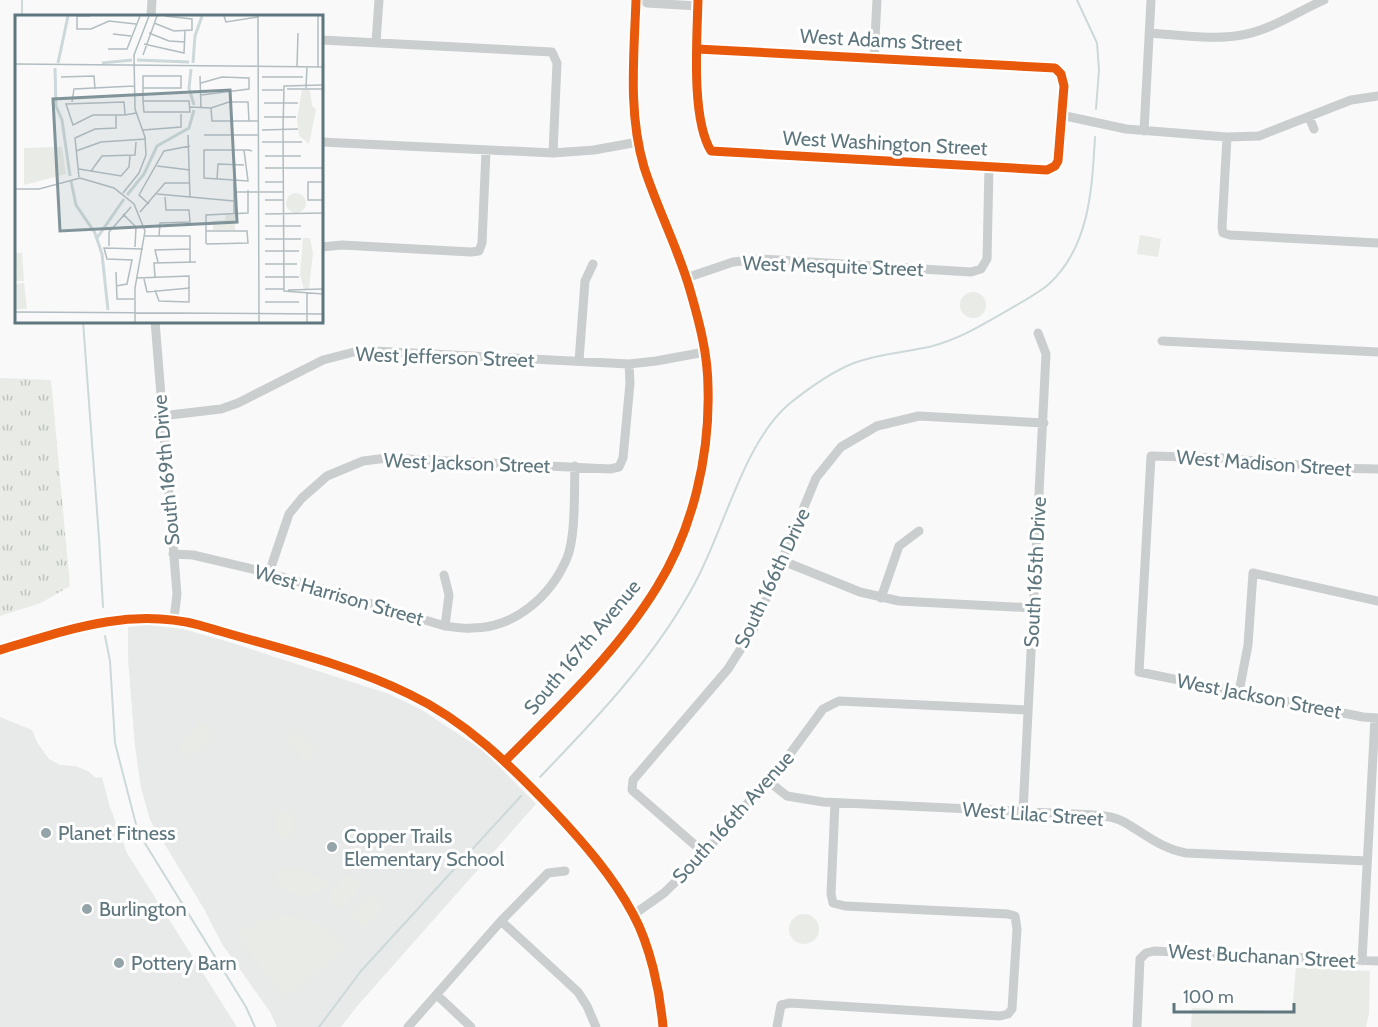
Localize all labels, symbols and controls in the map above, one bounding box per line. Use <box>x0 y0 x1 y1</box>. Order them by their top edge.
inset map <box>15 15 322 322</box>
street label: West Adams Street <box>799 24 963 56</box>
street label: West Washington Street <box>782 126 988 160</box>
street label: West Mesquite Street <box>742 251 924 281</box>
street label: West Jefferson Street <box>355 342 535 372</box>
street label: South 169th Drive <box>147 394 185 546</box>
street label: West Madison Street <box>1176 445 1353 481</box>
street label: West Jackson Street <box>383 448 551 478</box>
street label: South 165th Drive <box>1019 496 1051 648</box>
street label: South 166th Drive <box>729 504 815 652</box>
street label: West Harrison Street <box>252 559 426 631</box>
street label: South 167th Avenue <box>519 575 645 719</box>
street label: West Jackson Street <box>1175 668 1343 724</box>
street label: South 166th Avenue <box>667 746 799 888</box>
street label: West Lilac Street <box>962 797 1105 831</box>
place label: Planet Fitness <box>58 821 176 845</box>
place label: Copper Trails Elementary School <box>344 824 505 871</box>
marker: Planet Fitness <box>39 826 53 840</box>
marker: Copper Trails Elementary School <box>325 840 339 854</box>
place label: Burlington <box>99 897 187 921</box>
marker: Burlington <box>80 902 94 916</box>
street label: West Buchanan Street <box>1168 939 1357 973</box>
place label: Pottery Barn <box>131 951 237 975</box>
marker: Pottery Barn <box>112 956 126 970</box>
scale bar <box>1174 976 1294 1014</box>
text: 100 m <box>1183 986 1234 1008</box>

